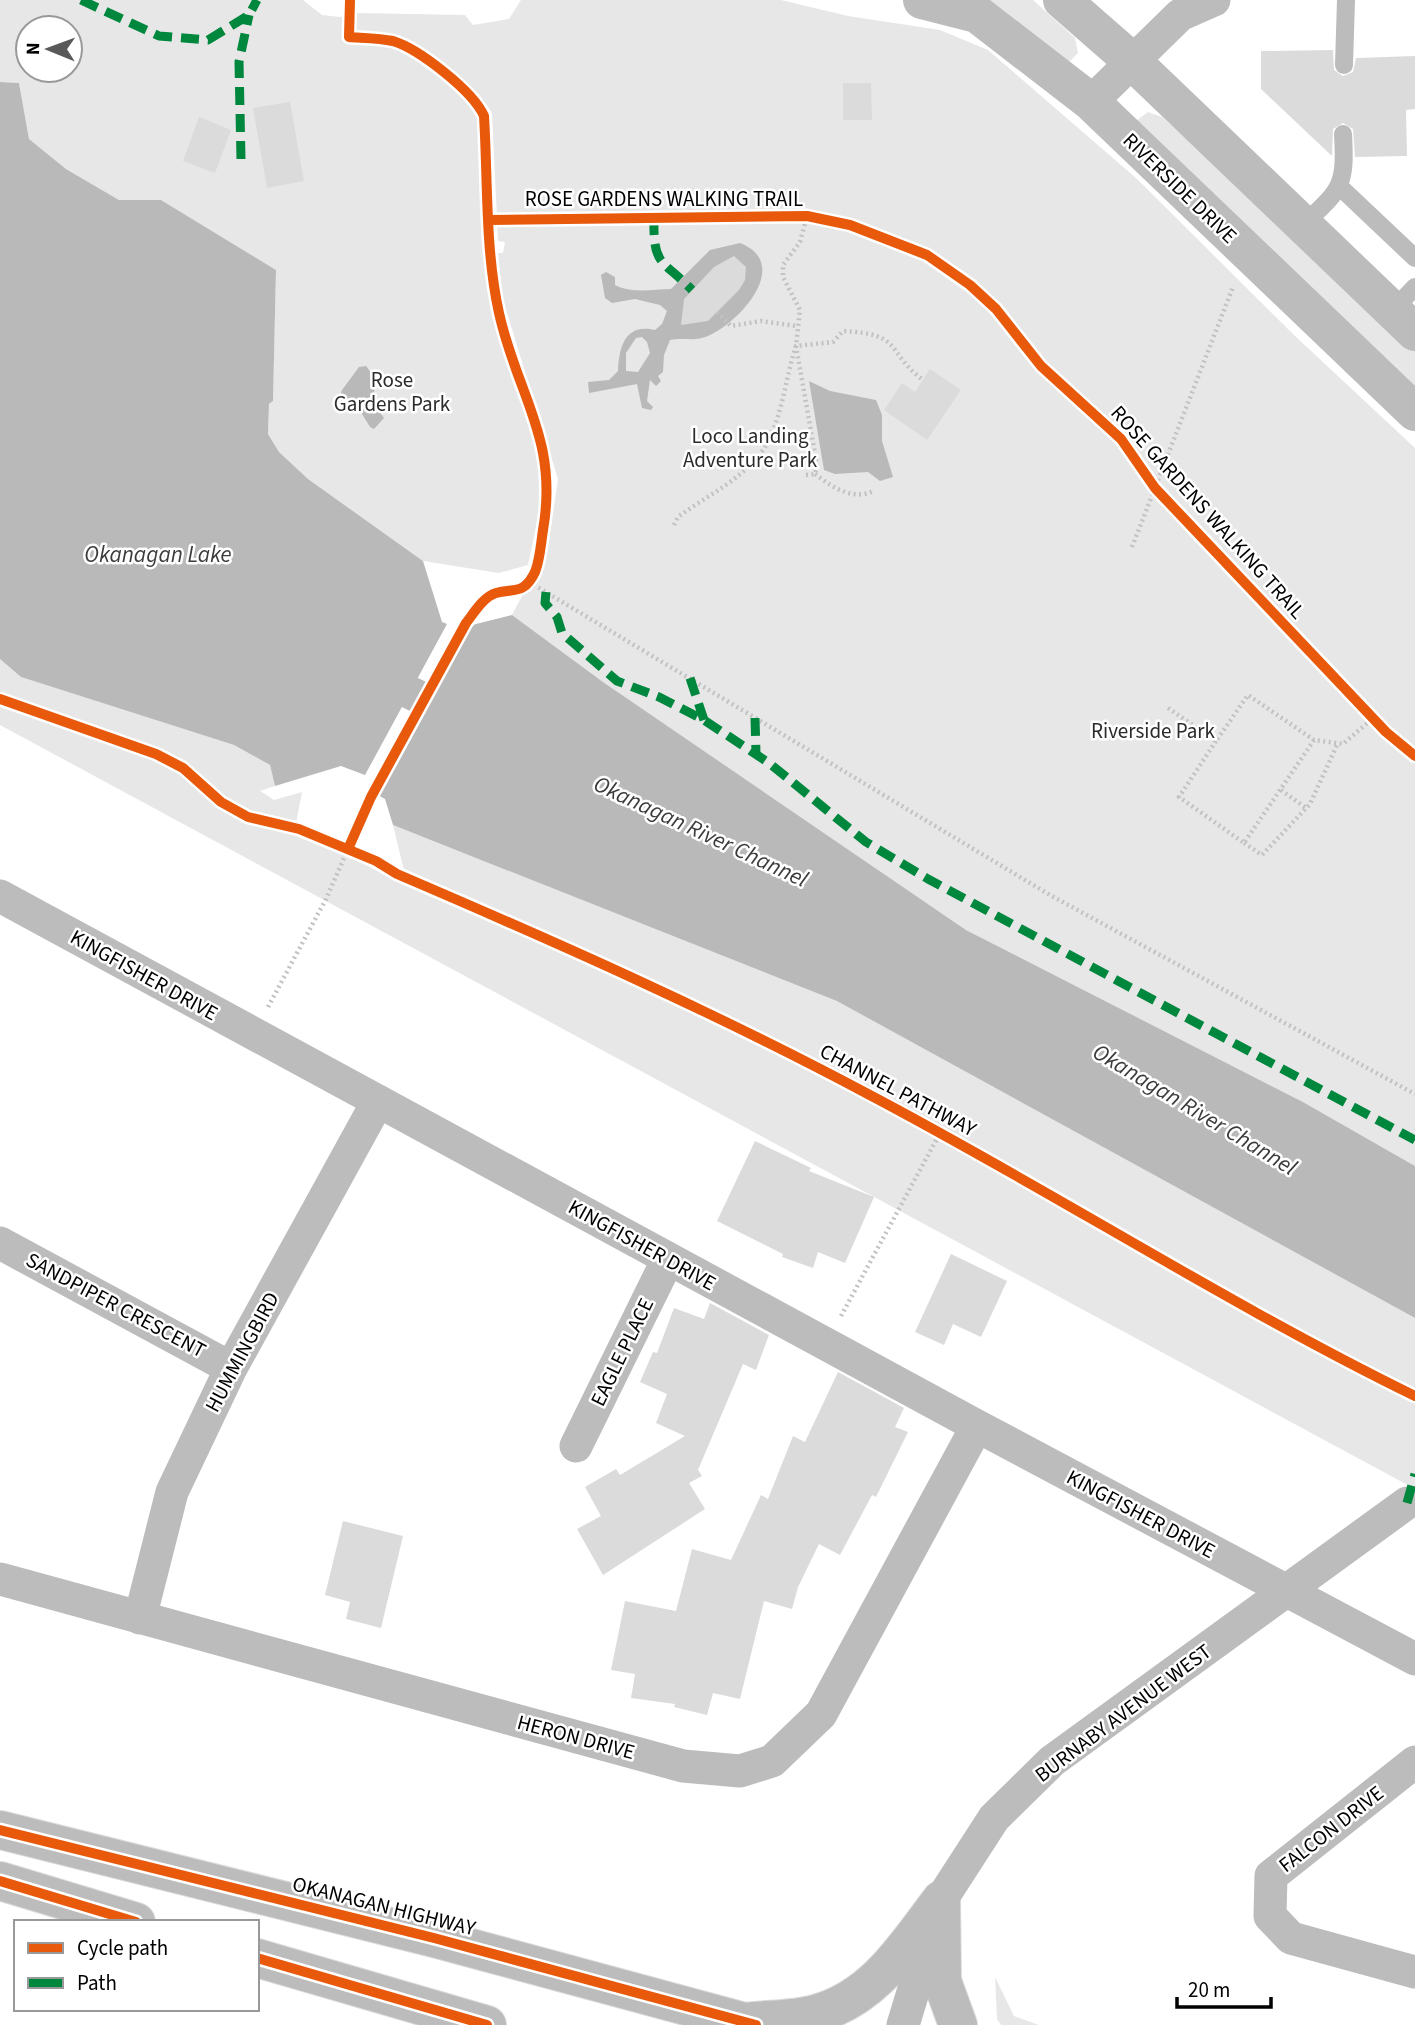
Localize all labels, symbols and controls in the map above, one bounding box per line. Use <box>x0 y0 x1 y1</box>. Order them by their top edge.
north arrow <box>14 14 84 84</box>
text: N <box>20 42 47 55</box>
street label: RIVERSIDE DRIVE <box>1116 126 1244 250</box>
street label: ROSE GARDENS WALKING TRAIL <box>525 184 803 214</box>
park label: Rose Gardens Park <box>334 365 451 419</box>
street label: ROSE GARDENS WALKING TRAIL <box>1104 399 1312 625</box>
park label: Loco Landing Adventure Park <box>683 421 818 475</box>
water label: Okanagan Lake <box>84 538 232 571</box>
park label: Riverside Park <box>1091 716 1216 746</box>
water label: Okanagan River Channel <box>588 767 814 896</box>
street label: KINGFISHER DRIVE <box>65 922 223 1028</box>
water label: Okanagan River Channel <box>1086 1035 1303 1184</box>
street label: CHANNEL PATHWAY <box>814 1036 983 1144</box>
street label: KINGFISHER DRIVE <box>563 1192 721 1298</box>
street label: SANDPIPER CRESCENT <box>21 1245 211 1365</box>
street label: HUMMINGBIRD <box>198 1286 286 1418</box>
street label: EAGLE PLACE <box>583 1293 661 1411</box>
street label: KINGFISHER DRIVE <box>1061 1462 1221 1566</box>
street label: BURNABY AVENUE WEST <box>1028 1637 1218 1789</box>
street label: HERON DRIVE <box>514 1707 638 1767</box>
street label: FALCON DRIVE <box>1272 1778 1390 1880</box>
street label: OKANAGAN HIGHWAY <box>289 1869 480 1943</box>
legend <box>14 1920 259 2011</box>
text: Cycle path <box>77 1933 168 1963</box>
scale bar <box>1177 1966 1272 2010</box>
text: Path <box>77 1968 117 1998</box>
text: 20 m <box>1188 1975 1230 2005</box>

